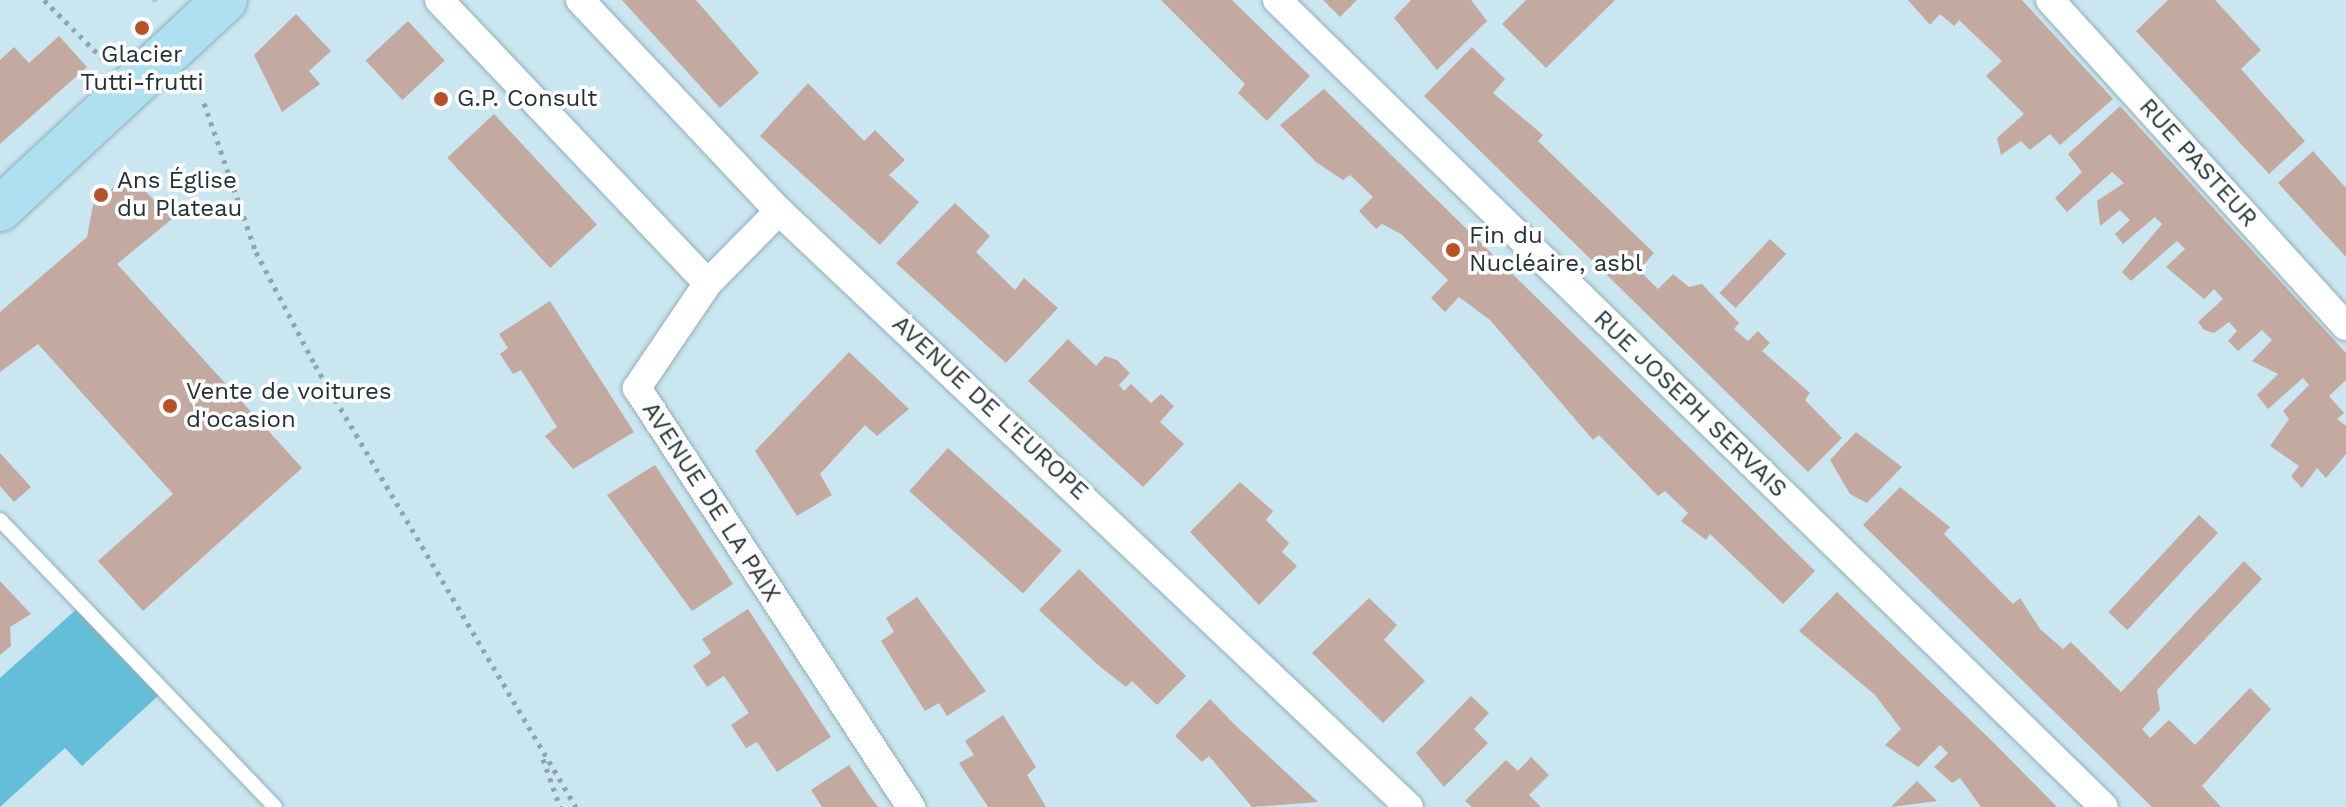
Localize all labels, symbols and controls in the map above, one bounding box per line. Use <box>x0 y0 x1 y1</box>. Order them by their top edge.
marker: Glacier Tutti-frutti <box>133 19 151 37</box>
place label: Glacier Tutti-frutti <box>80 41 204 97</box>
place label: G.P. Consult <box>457 85 597 113</box>
marker: G.P. Consult <box>432 90 450 108</box>
street label: RUE PASTEUR <box>2133 93 2263 233</box>
place label: Ans Église du Plateau <box>117 167 242 223</box>
marker: Ans Église du Plateau <box>92 186 110 204</box>
place label: Fin du Nucléaire, asbl <box>1469 222 1642 278</box>
marker: Fin du Nucléaire, asbl <box>1444 241 1462 259</box>
street label: RUE JOSEPH SERVAIS <box>1587 304 1793 504</box>
street label: AVENUE DE L'EUROPE <box>886 310 1094 506</box>
place label: Vente de voitures d'ocasion <box>186 378 392 434</box>
street label: AVENUE DE LA PAIX <box>635 396 787 608</box>
marker: Vente de voitures d'ocasion <box>161 397 179 415</box>

